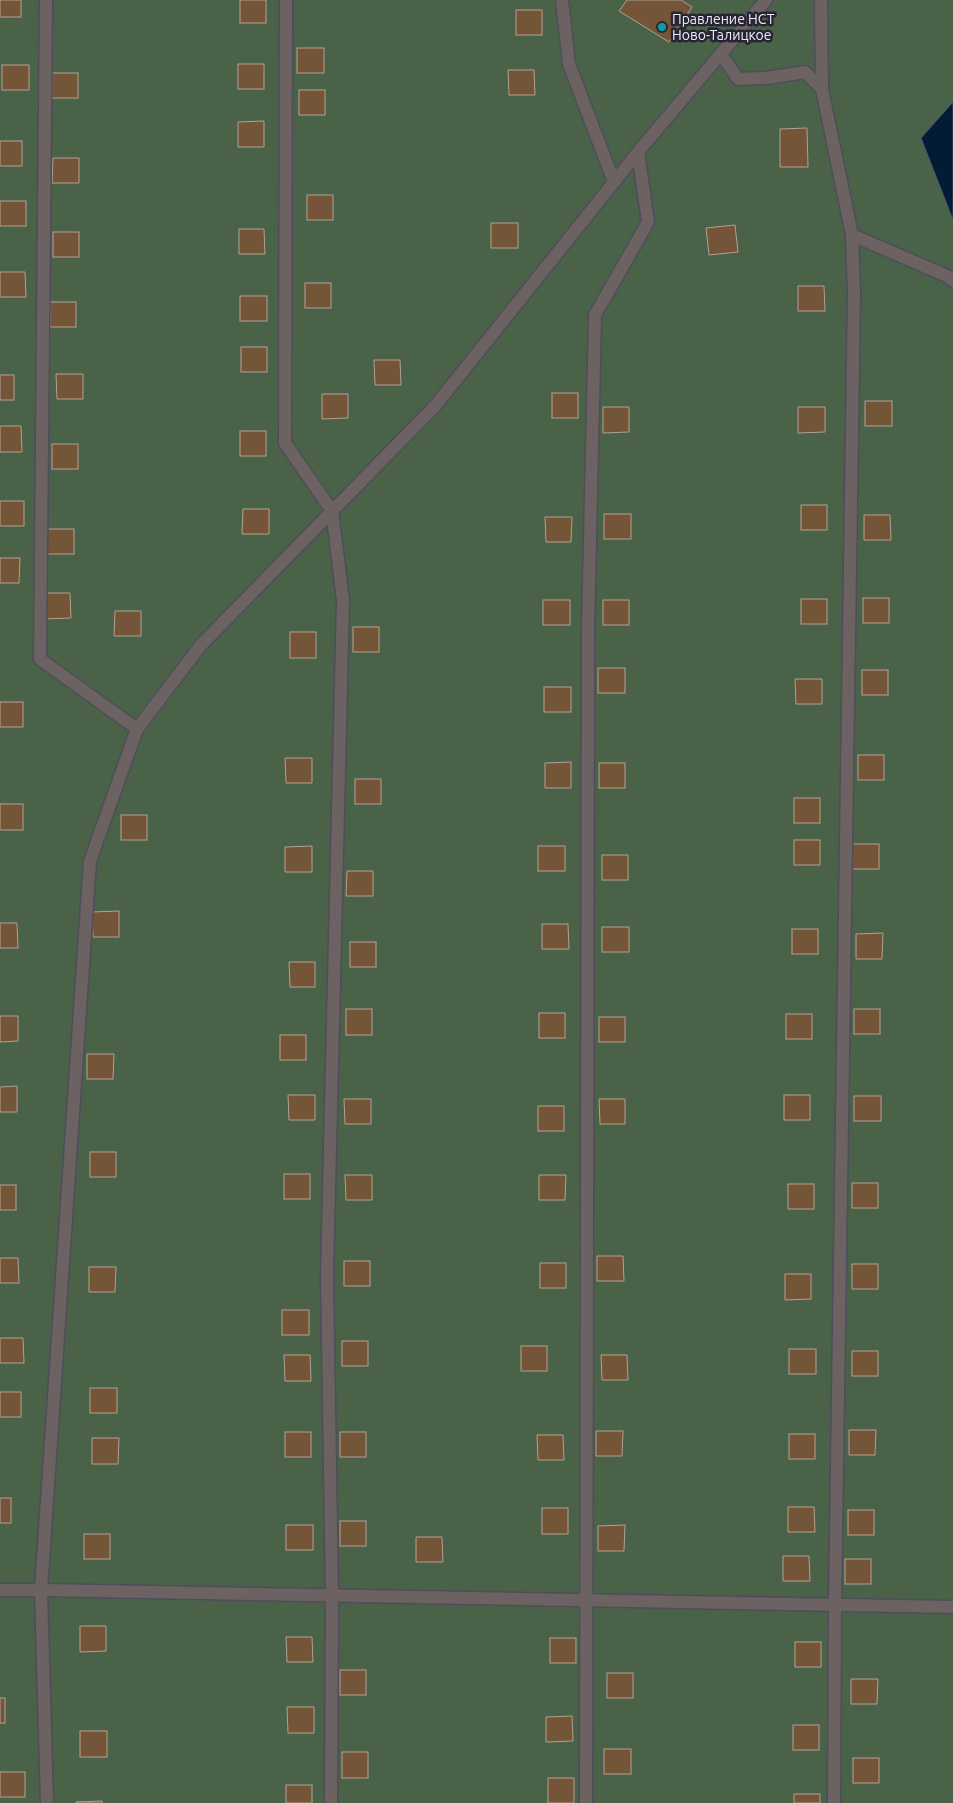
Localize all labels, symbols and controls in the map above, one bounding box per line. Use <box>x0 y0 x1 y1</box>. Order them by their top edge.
place label: Правление НСТ Ново-Талицкое <box>672 11 775 43</box>
marker: Правление НСТ Ново-Талицкое <box>656 21 668 33</box>

